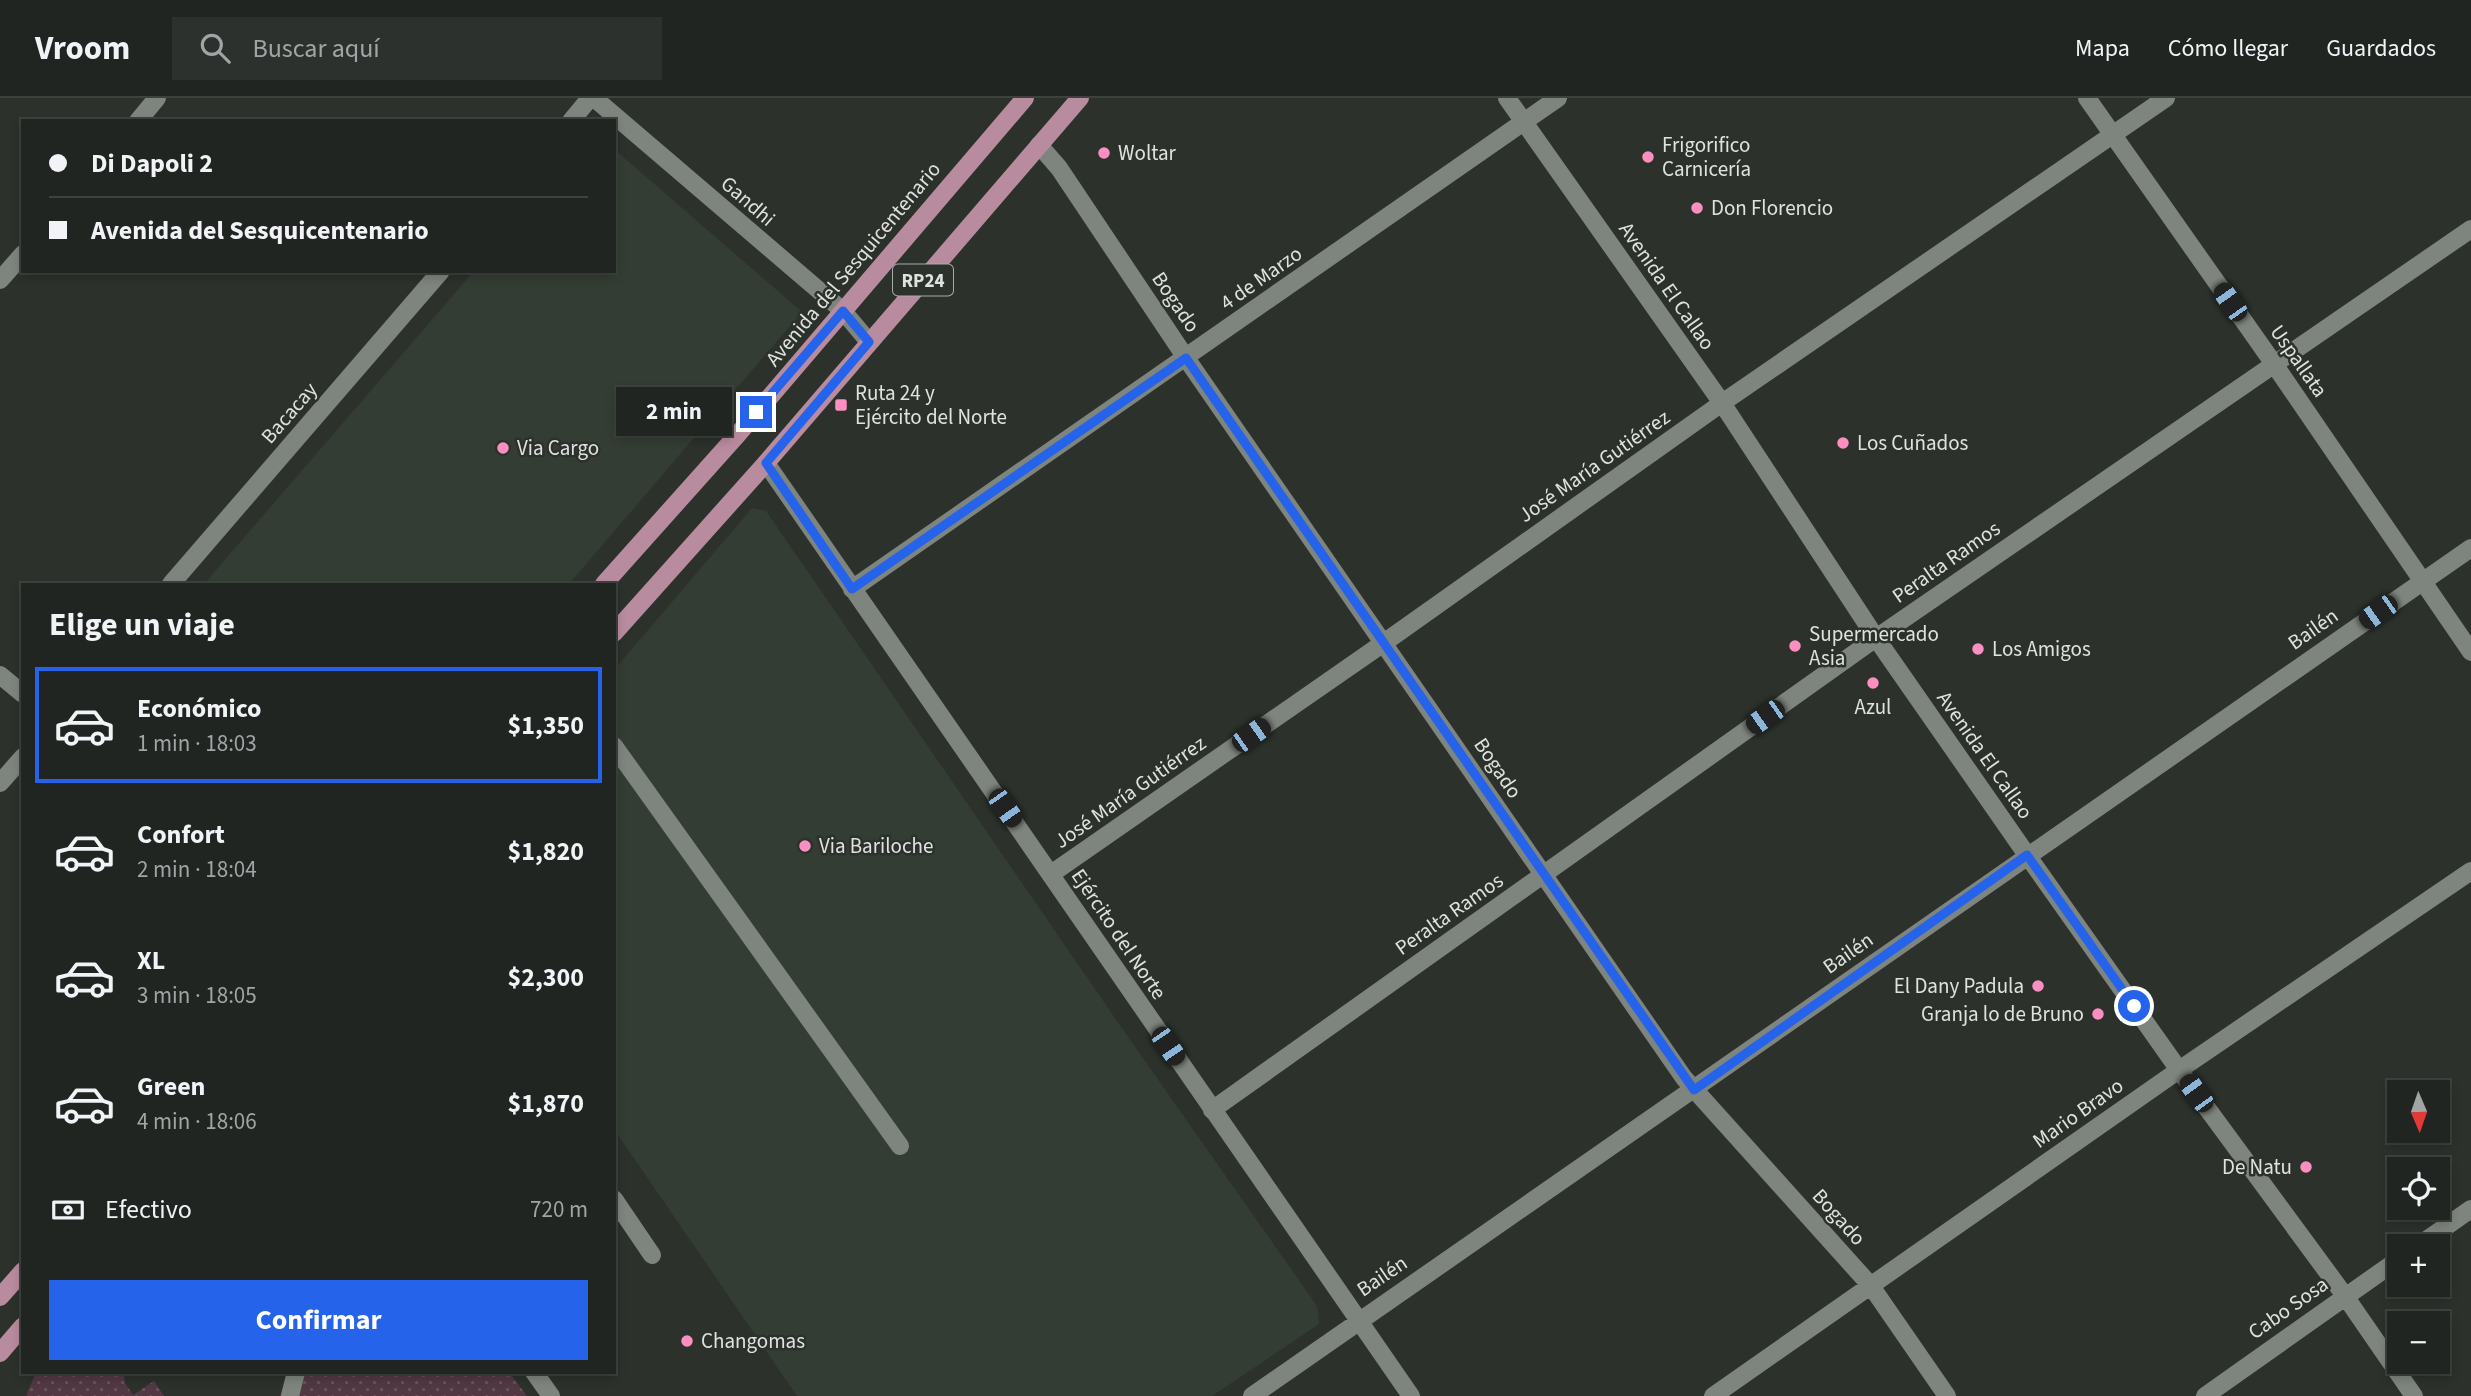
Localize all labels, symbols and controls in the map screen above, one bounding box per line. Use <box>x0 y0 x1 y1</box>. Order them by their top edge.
search box <box>172 17 662 80</box>
text: Vroom <box>35 25 130 72</box>
icon: search <box>196 29 234 67</box>
text: Buscar aquí <box>252 30 380 67</box>
text: Mapa <box>2075 31 2130 66</box>
text: Cómo llegar <box>2168 31 2288 66</box>
text: Guardados <box>2326 31 2436 66</box>
place label: Frigorifico Carnicería <box>1662 130 1751 184</box>
place label: Woltar <box>1118 138 1176 168</box>
text: Di Dapoli 2 <box>91 145 213 182</box>
marker: Woltar <box>1096 145 1112 161</box>
marker: Frigorifico Carnicería <box>1640 149 1656 165</box>
street label: Avenida del Sesquicentenario <box>758 155 948 373</box>
street label: Gandhi <box>714 169 782 233</box>
place label: Don Florencio <box>1711 193 1833 223</box>
marker: Don Florencio <box>1689 200 1705 216</box>
text: Avenida del Sesquicentenario <box>91 212 429 249</box>
street label: Avenida El Callao <box>1612 216 1722 356</box>
street label: 4 de Marzo <box>1214 239 1308 317</box>
road number: RP24 <box>893 264 953 296</box>
street label: Bogado <box>1145 266 1207 338</box>
car <box>2210 279 2251 325</box>
street label: Uspallata <box>2263 319 2335 403</box>
street label: Bacacay <box>254 376 324 450</box>
place label: Ruta 24 y Ejército del Norte <box>855 378 1007 432</box>
callout: 2 min <box>616 388 732 436</box>
text: 2 min <box>646 395 702 428</box>
route end <box>740 396 772 428</box>
marker: Ruta 24 y Ejército del Norte <box>833 397 849 413</box>
street label: José María Gutiérrez <box>1512 402 1676 530</box>
place label: Los Cuñados <box>1857 428 1969 458</box>
place label: Via Cargo <box>517 433 599 463</box>
marker: Los Cuñados <box>1835 435 1851 451</box>
marker: Via Cargo <box>495 440 511 456</box>
street label: Peralta Ramos <box>1886 513 2006 610</box>
car <box>2355 591 2402 633</box>
street label: Bailén <box>2282 601 2344 657</box>
text: Elige un viaje <box>49 602 235 648</box>
place label: Supermercado Asia <box>1809 619 1939 673</box>
place label: Los Amigos <box>1992 634 2091 664</box>
marker: Supermercado Asia <box>1787 638 1803 654</box>
marker: Los Amigos <box>1970 641 1986 657</box>
marker: Azul <box>1865 675 1881 691</box>
street label: Avenida El Callao <box>1930 685 2040 825</box>
text: Económico <box>137 690 262 727</box>
place label: Azul <box>1855 692 1891 722</box>
icon: car <box>53 694 116 757</box>
car <box>1742 696 1789 738</box>
text: $1,350 <box>508 707 584 744</box>
car <box>1228 714 1275 756</box>
text: 1 min · 18:03 <box>137 727 257 760</box>
street label: José María Gutiérrez <box>1048 728 1212 856</box>
street label: Bogado <box>1467 732 1529 804</box>
car <box>985 785 1026 831</box>
text: Confort <box>137 816 225 853</box>
icon: car <box>53 820 116 883</box>
place label: Via Bariloche <box>819 831 933 861</box>
text: $1,820 <box>508 833 584 870</box>
marker: Via Bariloche <box>797 838 813 854</box>
text: 2 min · 18:04 <box>137 853 257 886</box>
street label: Ejército del Norte <box>1064 863 1174 1005</box>
street label: Peralta Ramos <box>1389 865 1509 962</box>
street label: Bailén <box>1817 925 1879 981</box>
text: XL <box>137 942 165 979</box>
icon: car <box>53 946 116 1009</box>
text: $2,300 <box>508 959 584 996</box>
place label: El Dany Padula <box>1894 971 2024 1001</box>
marker: El Dany Padula <box>2030 978 2046 994</box>
text: 3 min · 18:05 <box>137 979 257 1012</box>
route start <box>2118 990 2150 1022</box>
place label: Granja lo de Bruno <box>1921 999 2084 1029</box>
marker: Granja lo de Bruno <box>2090 1006 2106 1022</box>
car <box>1148 1023 1189 1069</box>
text: Green <box>137 1068 205 1105</box>
car <box>2176 1070 2217 1116</box>
street label: Mario Bravo <box>2026 1071 2130 1155</box>
icon: car <box>53 1072 116 1135</box>
north arrow <box>2387 1080 2450 1143</box>
map controls <box>2387 1080 2450 1374</box>
text: $1,870 <box>508 1085 584 1122</box>
text: 4 min · 18:06 <box>137 1105 257 1138</box>
place label: De Natu <box>2222 1152 2292 1182</box>
button: locate <box>2387 1157 2450 1220</box>
marker: De Natu <box>2298 1159 2314 1175</box>
street label: Bogado <box>1805 1182 1873 1252</box>
icon: cash <box>49 1191 87 1229</box>
text: Efectivo <box>105 1191 192 1228</box>
text: 720 m <box>530 1193 588 1226</box>
button: + <box>2387 1234 2450 1297</box>
street label: Bailén <box>1351 1248 1413 1304</box>
street label: Cabo Sosa <box>2242 1269 2334 1347</box>
button: Confirmar <box>49 1280 588 1360</box>
button: − <box>2387 1311 2450 1374</box>
place label: Changomas <box>701 1326 805 1356</box>
marker: Changomas <box>679 1333 695 1349</box>

